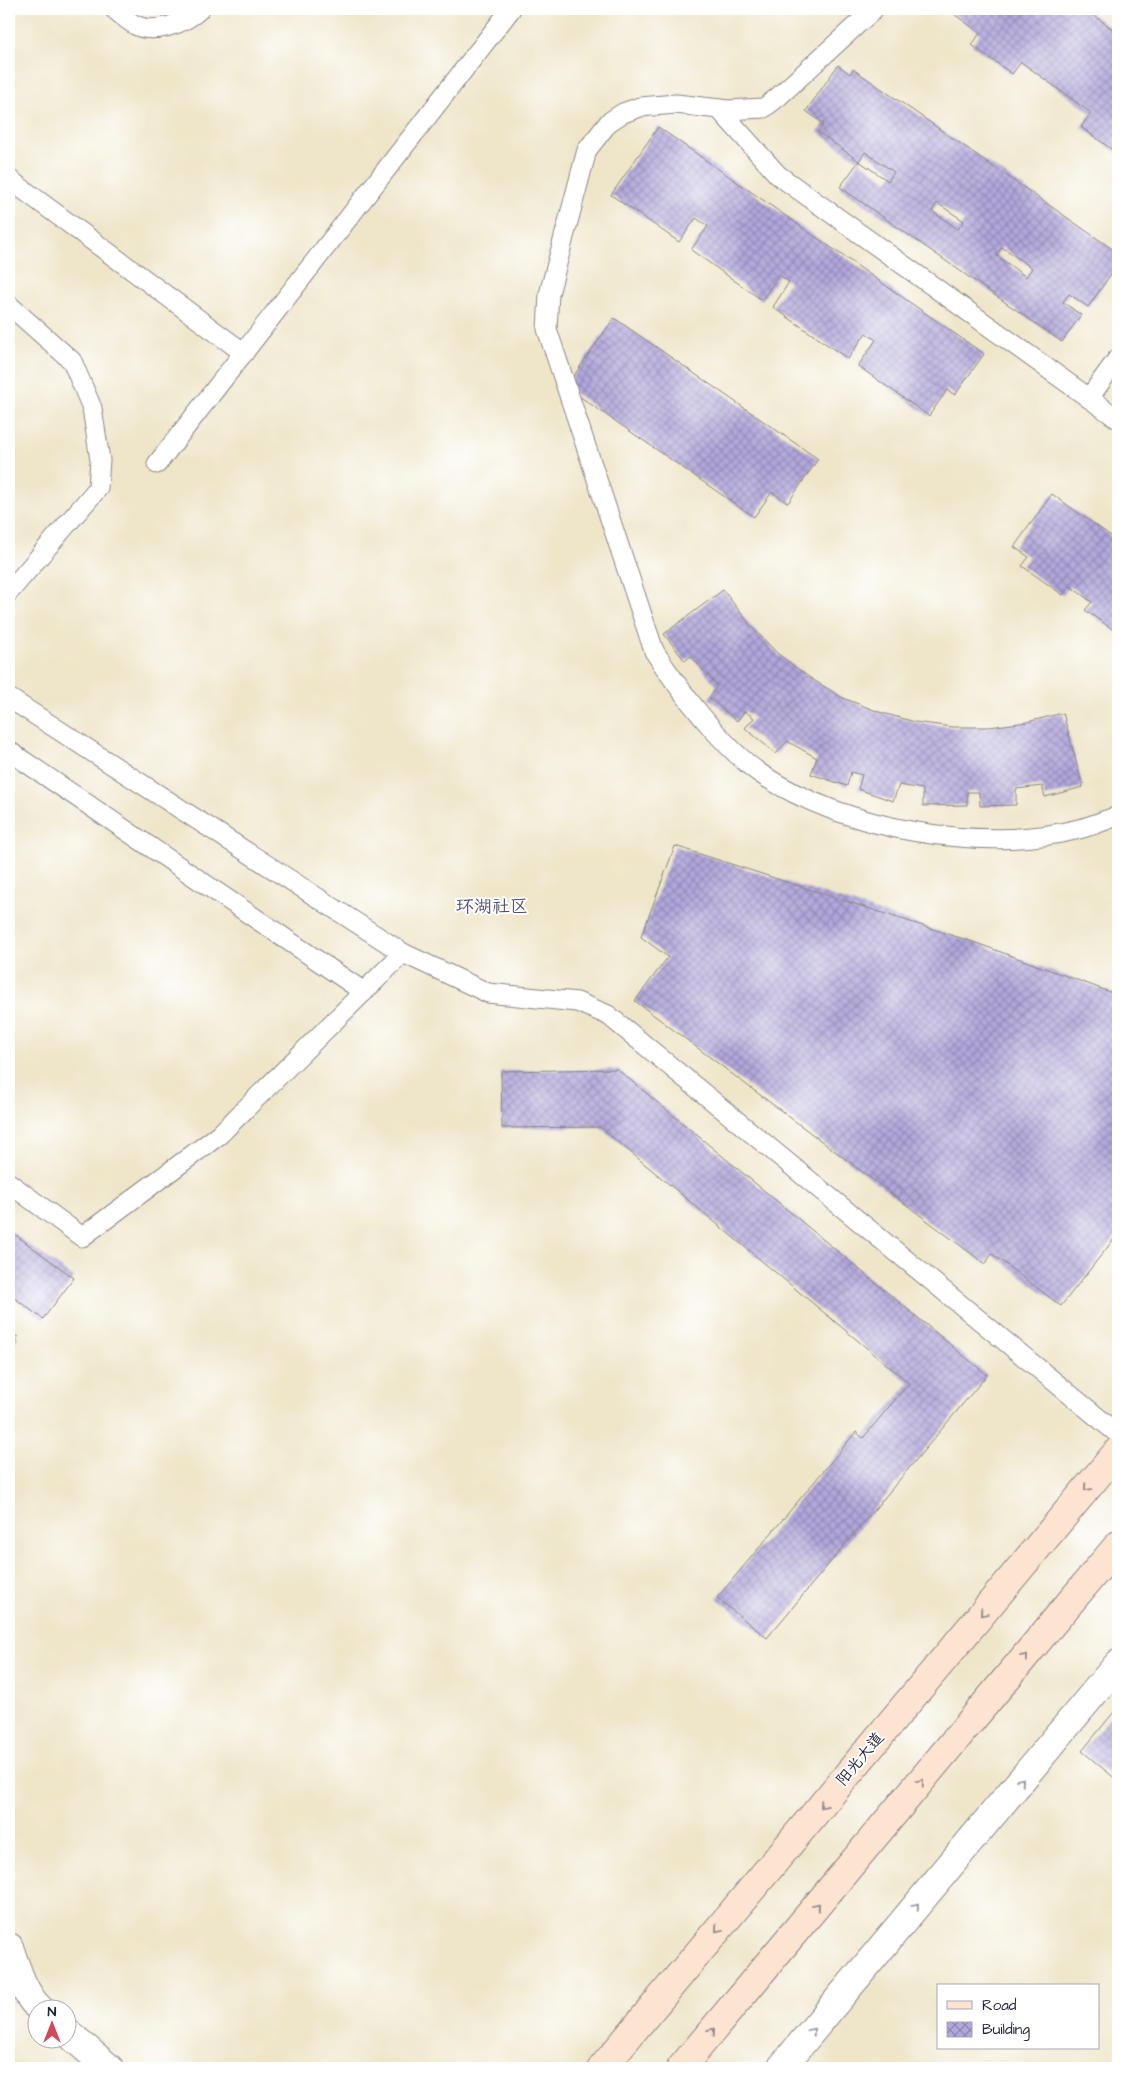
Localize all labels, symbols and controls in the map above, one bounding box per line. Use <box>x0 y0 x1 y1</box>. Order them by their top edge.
district label: 环湖社区 <box>456 894 528 919</box>
one-way arrow <box>1084 1482 1093 1491</box>
one-way arrow <box>980 1607 988 1616</box>
one-way arrow <box>1019 1654 1028 1663</box>
street label: 阳光大道 <box>831 1727 889 1791</box>
one-way arrow <box>915 1778 924 1787</box>
one-way arrow <box>1015 1778 1024 1787</box>
one-way arrow <box>819 1799 828 1808</box>
one-way arrow <box>811 1903 819 1912</box>
one-way arrow <box>911 1903 919 1912</box>
one-way arrow <box>715 1924 724 1933</box>
legend <box>937 1984 1100 2050</box>
text: Road <box>982 1995 1017 2016</box>
north arrow <box>28 2000 78 2050</box>
text: N <box>48 2002 57 2022</box>
text: Building <box>982 2019 1030 2041</box>
one-way arrow <box>707 2028 715 2037</box>
one-way arrow <box>807 2028 815 2037</box>

